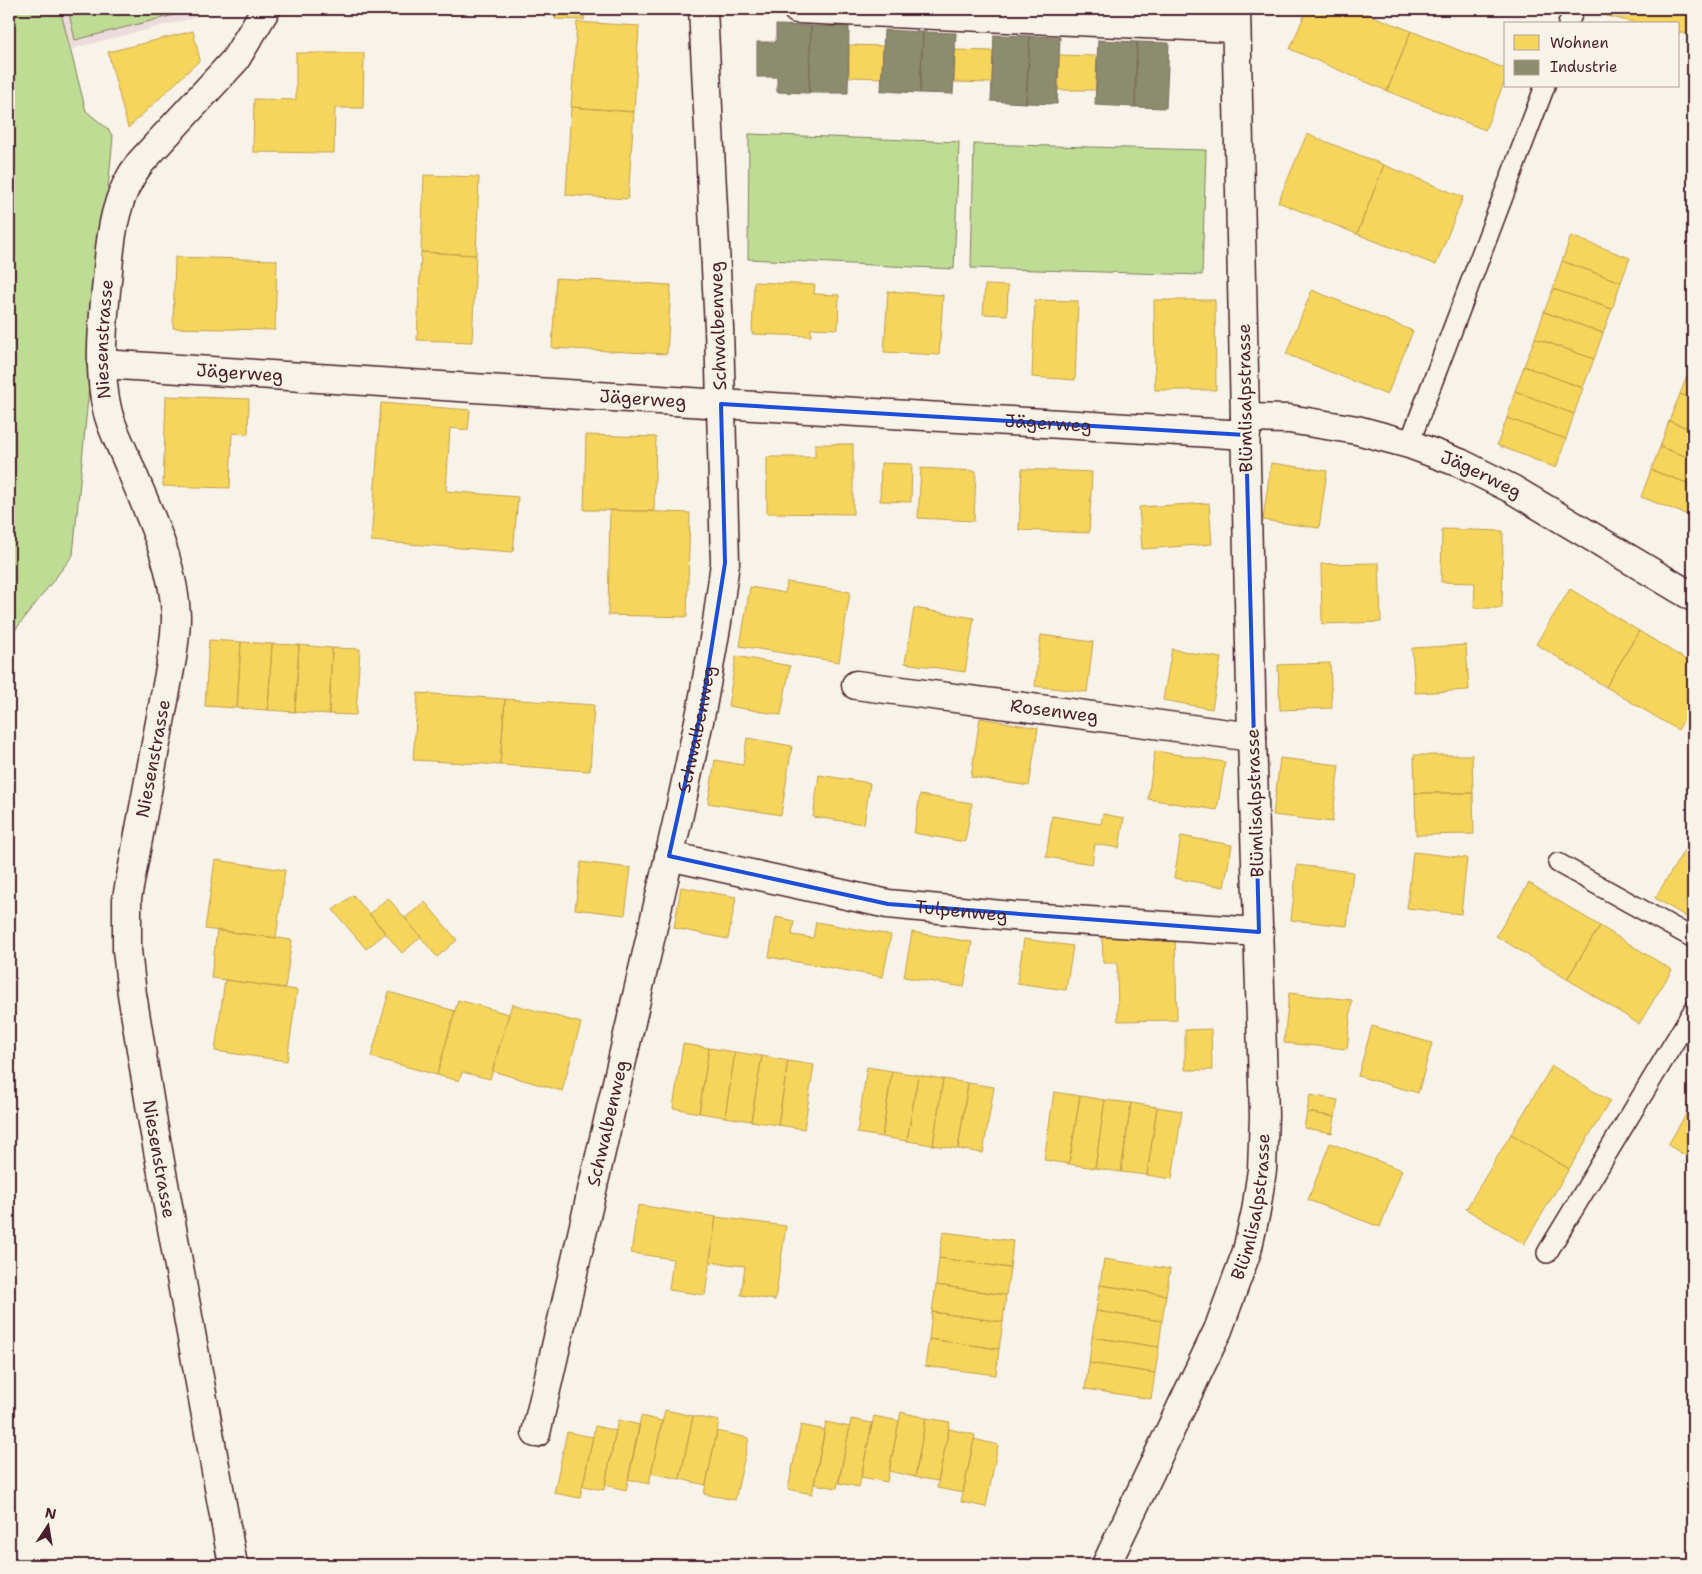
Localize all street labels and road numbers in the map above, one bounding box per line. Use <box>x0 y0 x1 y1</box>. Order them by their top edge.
street label: Schwalbenweg <box>704 261 732 391</box>
street label: Niesenstrasse <box>90 278 119 401</box>
street label: Blümlisalpstrasse <box>1232 323 1258 473</box>
street label: Jägerweg <box>195 358 284 388</box>
street label: Jägerweg <box>599 384 687 414</box>
street label: Jägerweg <box>1004 409 1092 438</box>
street label: Jägerweg <box>1437 445 1526 504</box>
street label: Schwalbenweg <box>672 664 721 795</box>
street label: Rosenweg <box>1009 693 1100 729</box>
street label: Niesenstrasse <box>130 697 176 820</box>
street label: Blümlisalpstrasse <box>1240 728 1270 878</box>
street label: Tulpenweg <box>914 895 1009 928</box>
street label: Schwalbenweg <box>581 1058 634 1189</box>
street label: Niesenstrasse <box>137 1098 181 1220</box>
street label: Blümlisalpstrasse <box>1225 1133 1275 1283</box>

